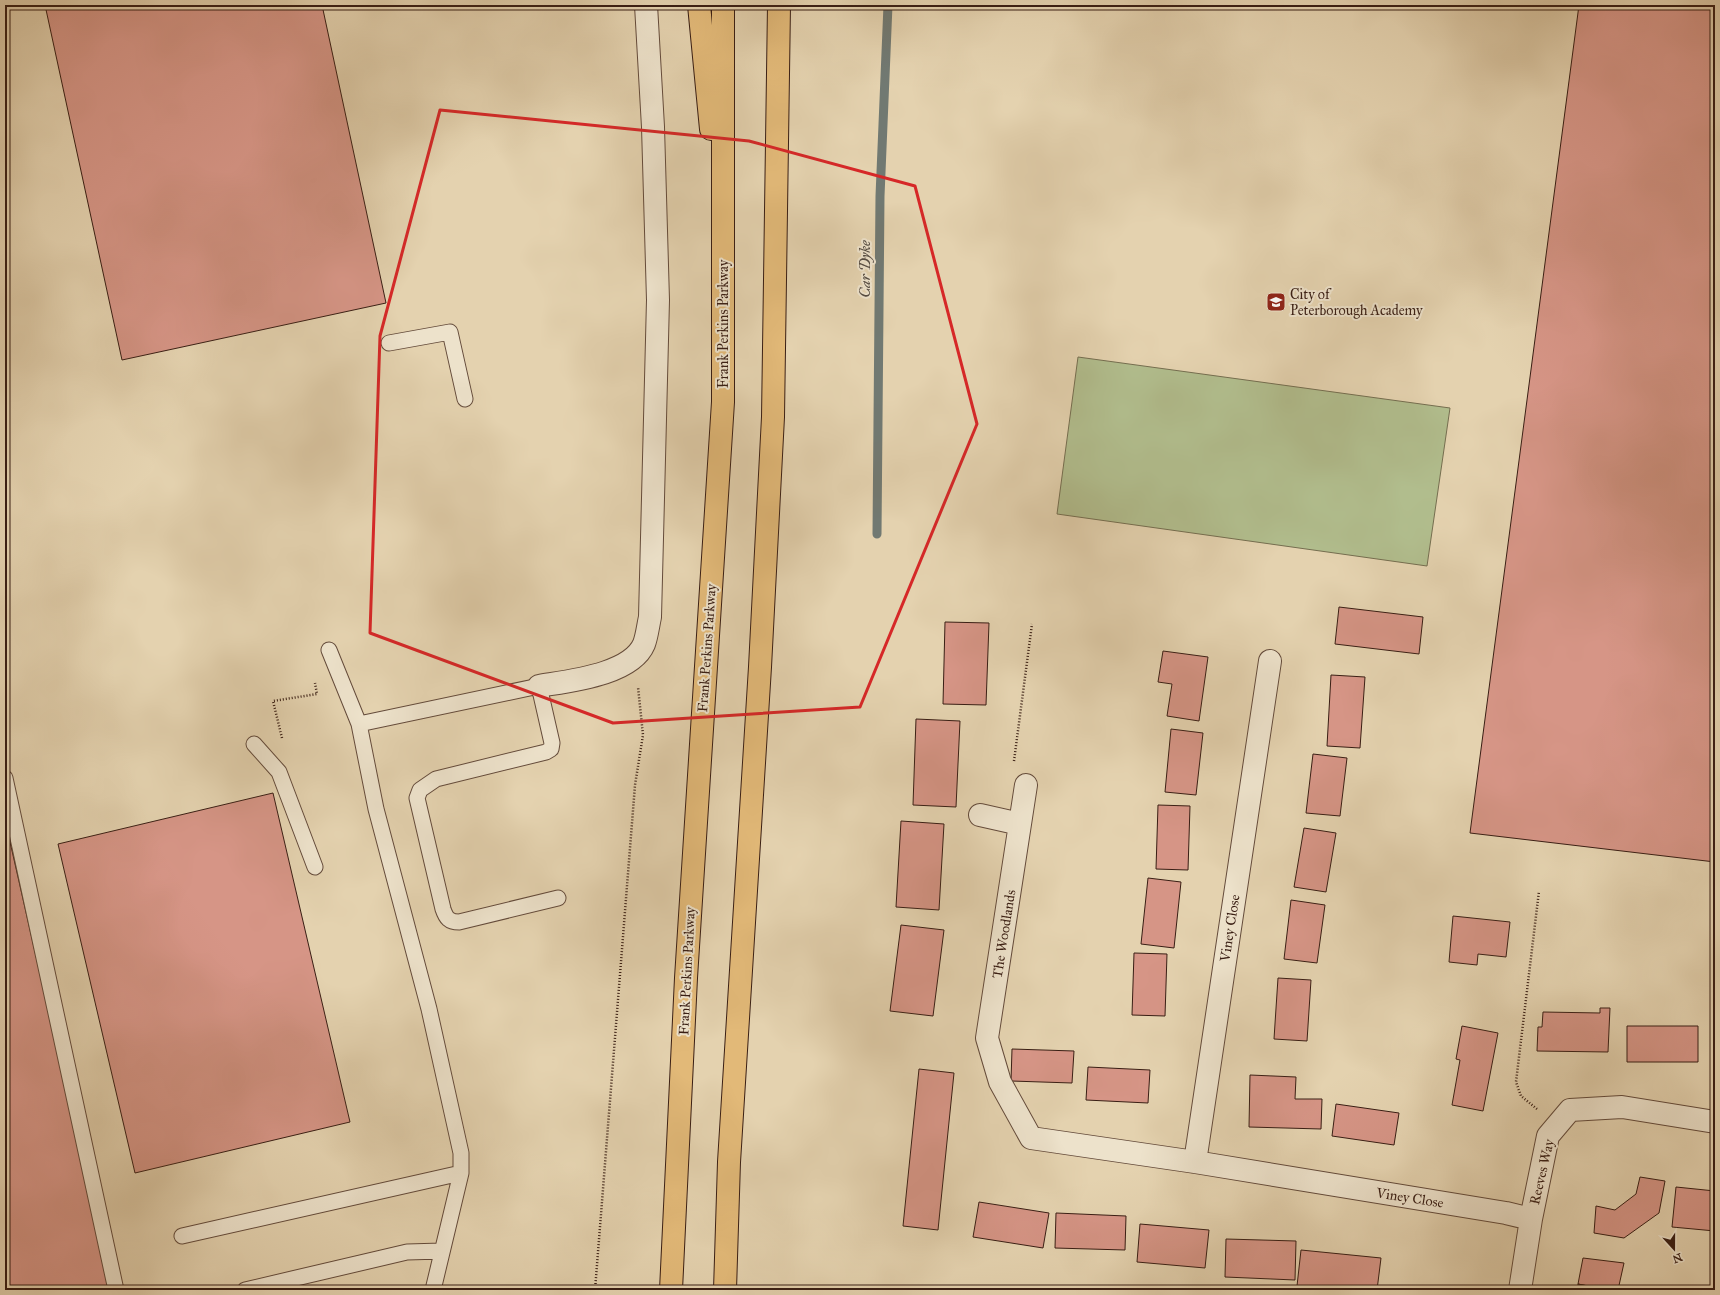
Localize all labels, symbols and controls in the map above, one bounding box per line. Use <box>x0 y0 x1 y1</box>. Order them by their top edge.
water label: Car Dyke <box>856 240 874 298</box>
street label: Frank Perkins Parkway <box>715 259 732 388</box>
place label: City of Peterborough Academy <box>1290 286 1423 319</box>
school or university icon: City of Peterborough Academy <box>1265 291 1287 313</box>
street label: Frank Perkins Parkway <box>694 583 720 713</box>
street label: The Woodlands <box>989 888 1019 980</box>
street label: Viney Close <box>1216 893 1244 964</box>
street label: Frank Perkins Parkway <box>675 906 699 1036</box>
street label: Reeves Way <box>1526 1137 1558 1206</box>
street label: Viney Close <box>1374 1184 1445 1212</box>
north arrow <box>1654 1229 1694 1269</box>
text: N <box>1670 1250 1684 1266</box>

